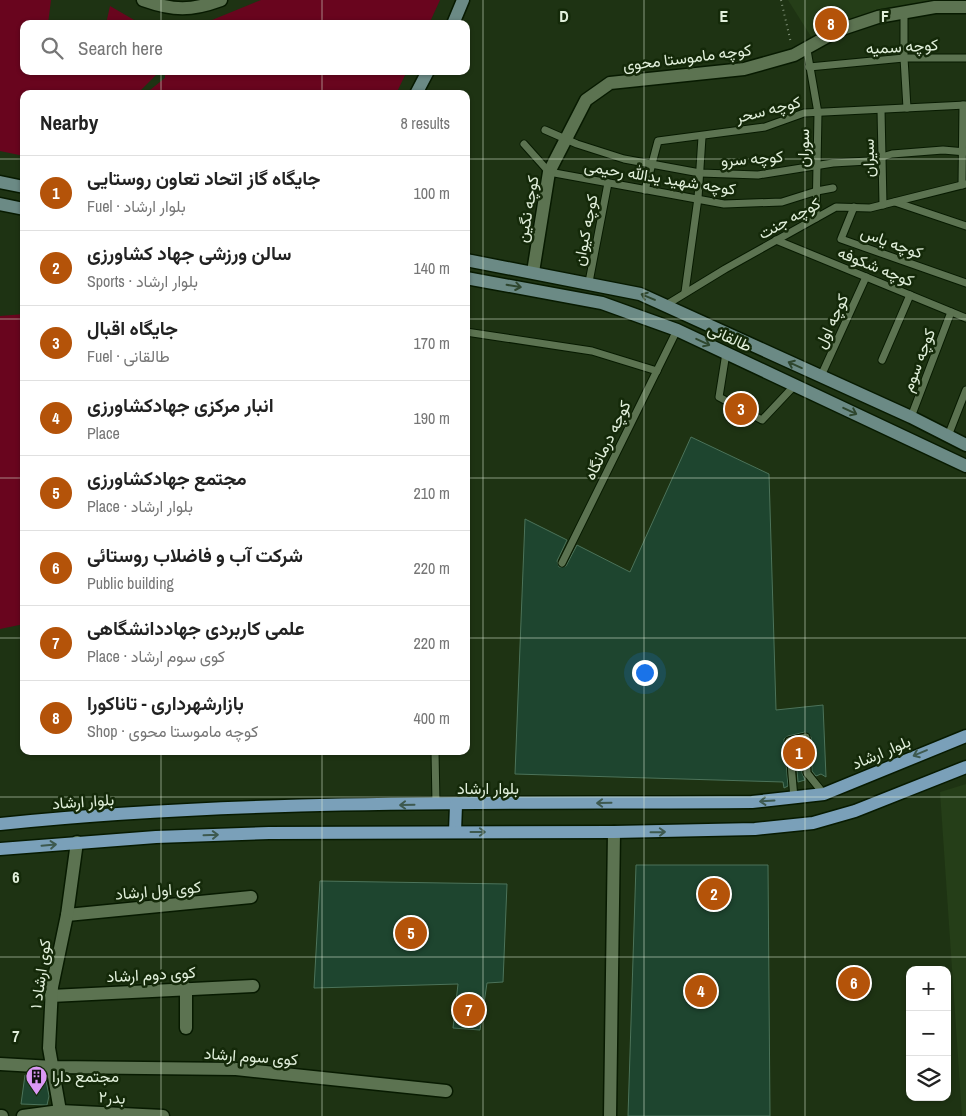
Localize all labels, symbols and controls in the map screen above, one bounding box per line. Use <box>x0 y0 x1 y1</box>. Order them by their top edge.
text: D <box>559 5 569 27</box>
text: E <box>720 5 729 27</box>
pin: 8 <box>815 5 847 43</box>
text: F <box>881 5 889 27</box>
search box <box>20 20 470 75</box>
street label: کوچه سمیه <box>865 33 939 60</box>
icon: search <box>38 34 66 62</box>
text: Search here <box>78 35 163 61</box>
street label: کوچه ماموستا محوی <box>621 38 753 77</box>
street label: کوچه سحر <box>732 90 803 129</box>
text: Nearby <box>40 108 98 137</box>
text: 8 results <box>400 112 450 134</box>
street label: سوران <box>792 128 814 168</box>
street label: سیران <box>857 139 879 177</box>
street label: کوچه سرو <box>720 145 784 172</box>
street label: کوچه شهید یدالله رحیمی <box>582 154 737 201</box>
text: جایگاه گاز اتحاد تعاون روستایی <box>87 165 321 191</box>
street label: کوچه نگین <box>510 174 545 244</box>
text: 1 <box>52 182 60 204</box>
text: 100 m <box>414 182 450 204</box>
street label: کوچه کیوان <box>567 192 604 268</box>
street label: کوچه جنت <box>754 192 824 245</box>
text: Fuel · بلوار ارشاد <box>87 195 186 217</box>
street label: کوچه یاس <box>857 221 926 264</box>
text: سالن ورزشی جهاد کشاورزی <box>87 240 292 266</box>
street label: کوچه شکوفه <box>834 241 917 292</box>
text: 2 <box>52 257 60 279</box>
text: 140 m <box>414 257 450 279</box>
text: Sports · بلوار ارشاد <box>87 270 198 292</box>
one-way arrow <box>506 281 522 291</box>
street label: کوچه اول <box>809 290 854 352</box>
one-way arrow <box>641 292 656 302</box>
text: جایگاه اقبال <box>87 315 178 341</box>
street label: طالقانی <box>704 317 756 357</box>
street label: کوچه سوم <box>896 325 941 395</box>
text: 3 <box>52 332 60 354</box>
text: 170 m <box>414 332 450 354</box>
one-way arrow <box>695 337 710 347</box>
text: Fuel · طالقانی <box>87 345 170 367</box>
one-way arrow <box>788 359 803 369</box>
pin: 3 <box>725 390 757 428</box>
text: انبار مرکزی جهادکشاورزی <box>87 392 274 418</box>
street label: کوچه درمانگاه <box>578 397 637 484</box>
text: 4 <box>52 407 60 429</box>
text: 190 m <box>414 407 450 429</box>
one-way arrow <box>842 407 857 416</box>
text: Place <box>87 422 120 444</box>
text: مجتمع جهادکشاورزی <box>87 465 247 491</box>
text: 5 <box>52 482 60 504</box>
text: 210 m <box>414 482 450 504</box>
text: Place · بلوار ارشاد <box>87 495 193 517</box>
text: شرکت آب و فاضلاب روستائی <box>87 542 303 568</box>
text: 6 <box>52 557 60 579</box>
text: 220 m <box>414 557 450 579</box>
text: Public building <box>87 572 174 594</box>
text: علمی کاربردی جهاددانشگاهی <box>87 615 305 641</box>
text: 7 <box>52 632 60 654</box>
text: 220 m <box>414 632 450 654</box>
text: Place · کوی سوم ارشاد <box>87 645 225 667</box>
your location <box>632 660 658 686</box>
text: بازارشهرداری - تاناکورا <box>87 690 244 716</box>
text: 8 <box>52 707 60 729</box>
text: 400 m <box>414 707 450 729</box>
text: Shop · کوچه ماموستا محوی <box>87 720 258 742</box>
street label: بلوار ارشاد <box>848 730 914 774</box>
pin: 1 <box>783 734 815 772</box>
one-way arrow <box>913 749 928 759</box>
street label: بلوار ارشاد <box>457 777 519 799</box>
street label: بلوار ارشاد <box>51 788 115 814</box>
one-way arrow <box>759 796 775 805</box>
one-way arrow <box>596 798 612 808</box>
one-way arrow <box>399 800 415 810</box>
one-way arrow <box>470 827 486 837</box>
one-way arrow <box>650 827 666 837</box>
one-way arrow <box>202 830 218 840</box>
one-way arrow <box>40 840 56 850</box>
text: 6 <box>12 866 20 888</box>
street label: کوی اول ارشاد <box>114 875 202 905</box>
pin: 2 <box>698 875 730 913</box>
pin: 5 <box>395 914 427 952</box>
street label: کوی ارشاد ۱ <box>24 938 56 1010</box>
street label: کوی دوم ارشاد <box>106 961 196 987</box>
pin: 6 <box>838 964 870 1002</box>
map controls <box>906 966 951 1101</box>
button: + <box>906 966 951 1011</box>
pin: 4 <box>685 972 717 1010</box>
pin: 7 <box>453 991 485 1029</box>
button: − <box>906 1011 951 1056</box>
text: 7 <box>12 1025 20 1047</box>
street label: کوی سوم ارشاد <box>203 1042 299 1070</box>
button: layers <box>906 1056 951 1101</box>
building icon: مجتمع دارا <box>24 1064 48 1095</box>
place label: مجتمع دارا <box>52 1065 119 1088</box>
street label: بدر۲ <box>98 1085 126 1109</box>

